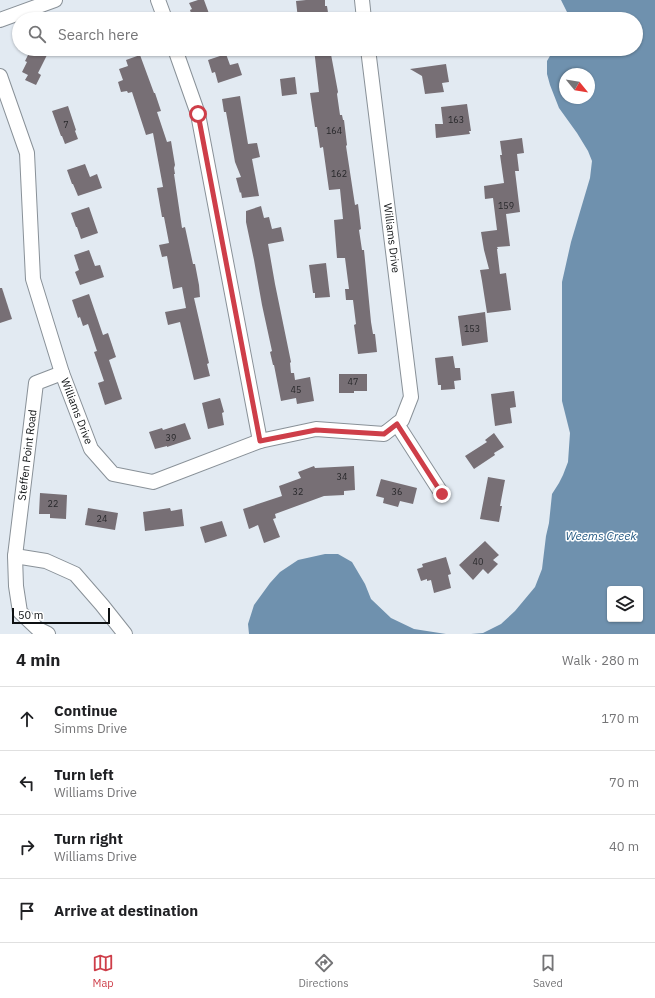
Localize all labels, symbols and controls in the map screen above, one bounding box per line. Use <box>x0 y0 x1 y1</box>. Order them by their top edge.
search box <box>12 12 643 56</box>
icon: search <box>26 23 48 45</box>
text: Search here <box>58 25 138 44</box>
north arrow <box>559 68 595 104</box>
route start <box>189 105 207 123</box>
house number: 163 <box>448 114 464 125</box>
house number: 7 <box>63 119 69 130</box>
house number: 164 <box>326 125 342 136</box>
house number: 162 <box>331 168 347 179</box>
house number: 159 <box>498 200 514 211</box>
street label: Williams Drive <box>381 202 403 274</box>
house number: 153 <box>464 323 480 334</box>
street label: Williams Drive <box>58 376 96 446</box>
house number: 47 <box>348 376 358 387</box>
house number: 45 <box>291 384 301 395</box>
street label: Steffen Point Road <box>14 409 40 501</box>
house number: 39 <box>166 432 176 443</box>
house number: 34 <box>337 471 347 482</box>
route end <box>433 485 451 503</box>
house number: 32 <box>293 486 303 497</box>
house number: 36 <box>392 486 402 497</box>
house number: 22 <box>48 498 58 509</box>
house number: 24 <box>97 513 107 524</box>
water label: Weems Creek <box>565 528 637 543</box>
house number: 40 <box>473 556 483 567</box>
map controls <box>607 586 643 622</box>
button: layers <box>607 586 643 622</box>
scale bar <box>12 606 110 625</box>
text: 50 m <box>18 608 43 622</box>
text: 4 min <box>16 649 60 671</box>
text: Walk · 280 m <box>562 652 639 669</box>
text: Continue <box>54 701 118 720</box>
icon: ahead <box>16 708 38 730</box>
text: 170 m <box>601 710 639 727</box>
text: Simms Drive <box>54 720 127 737</box>
text: Turn left <box>54 765 114 784</box>
icon: left <box>16 772 38 794</box>
text: 70 m <box>609 774 639 791</box>
text: Williams Drive <box>54 784 137 801</box>
text: Turn right <box>54 829 123 848</box>
icon: right <box>16 836 38 858</box>
text: 40 m <box>609 838 639 855</box>
text: Williams Drive <box>54 848 137 865</box>
icon: arrive <box>16 900 38 922</box>
text: Arrive at destination <box>54 901 198 920</box>
tab: Map <box>92 952 114 990</box>
tab: Directions <box>298 952 349 990</box>
tab: Saved <box>533 952 563 990</box>

